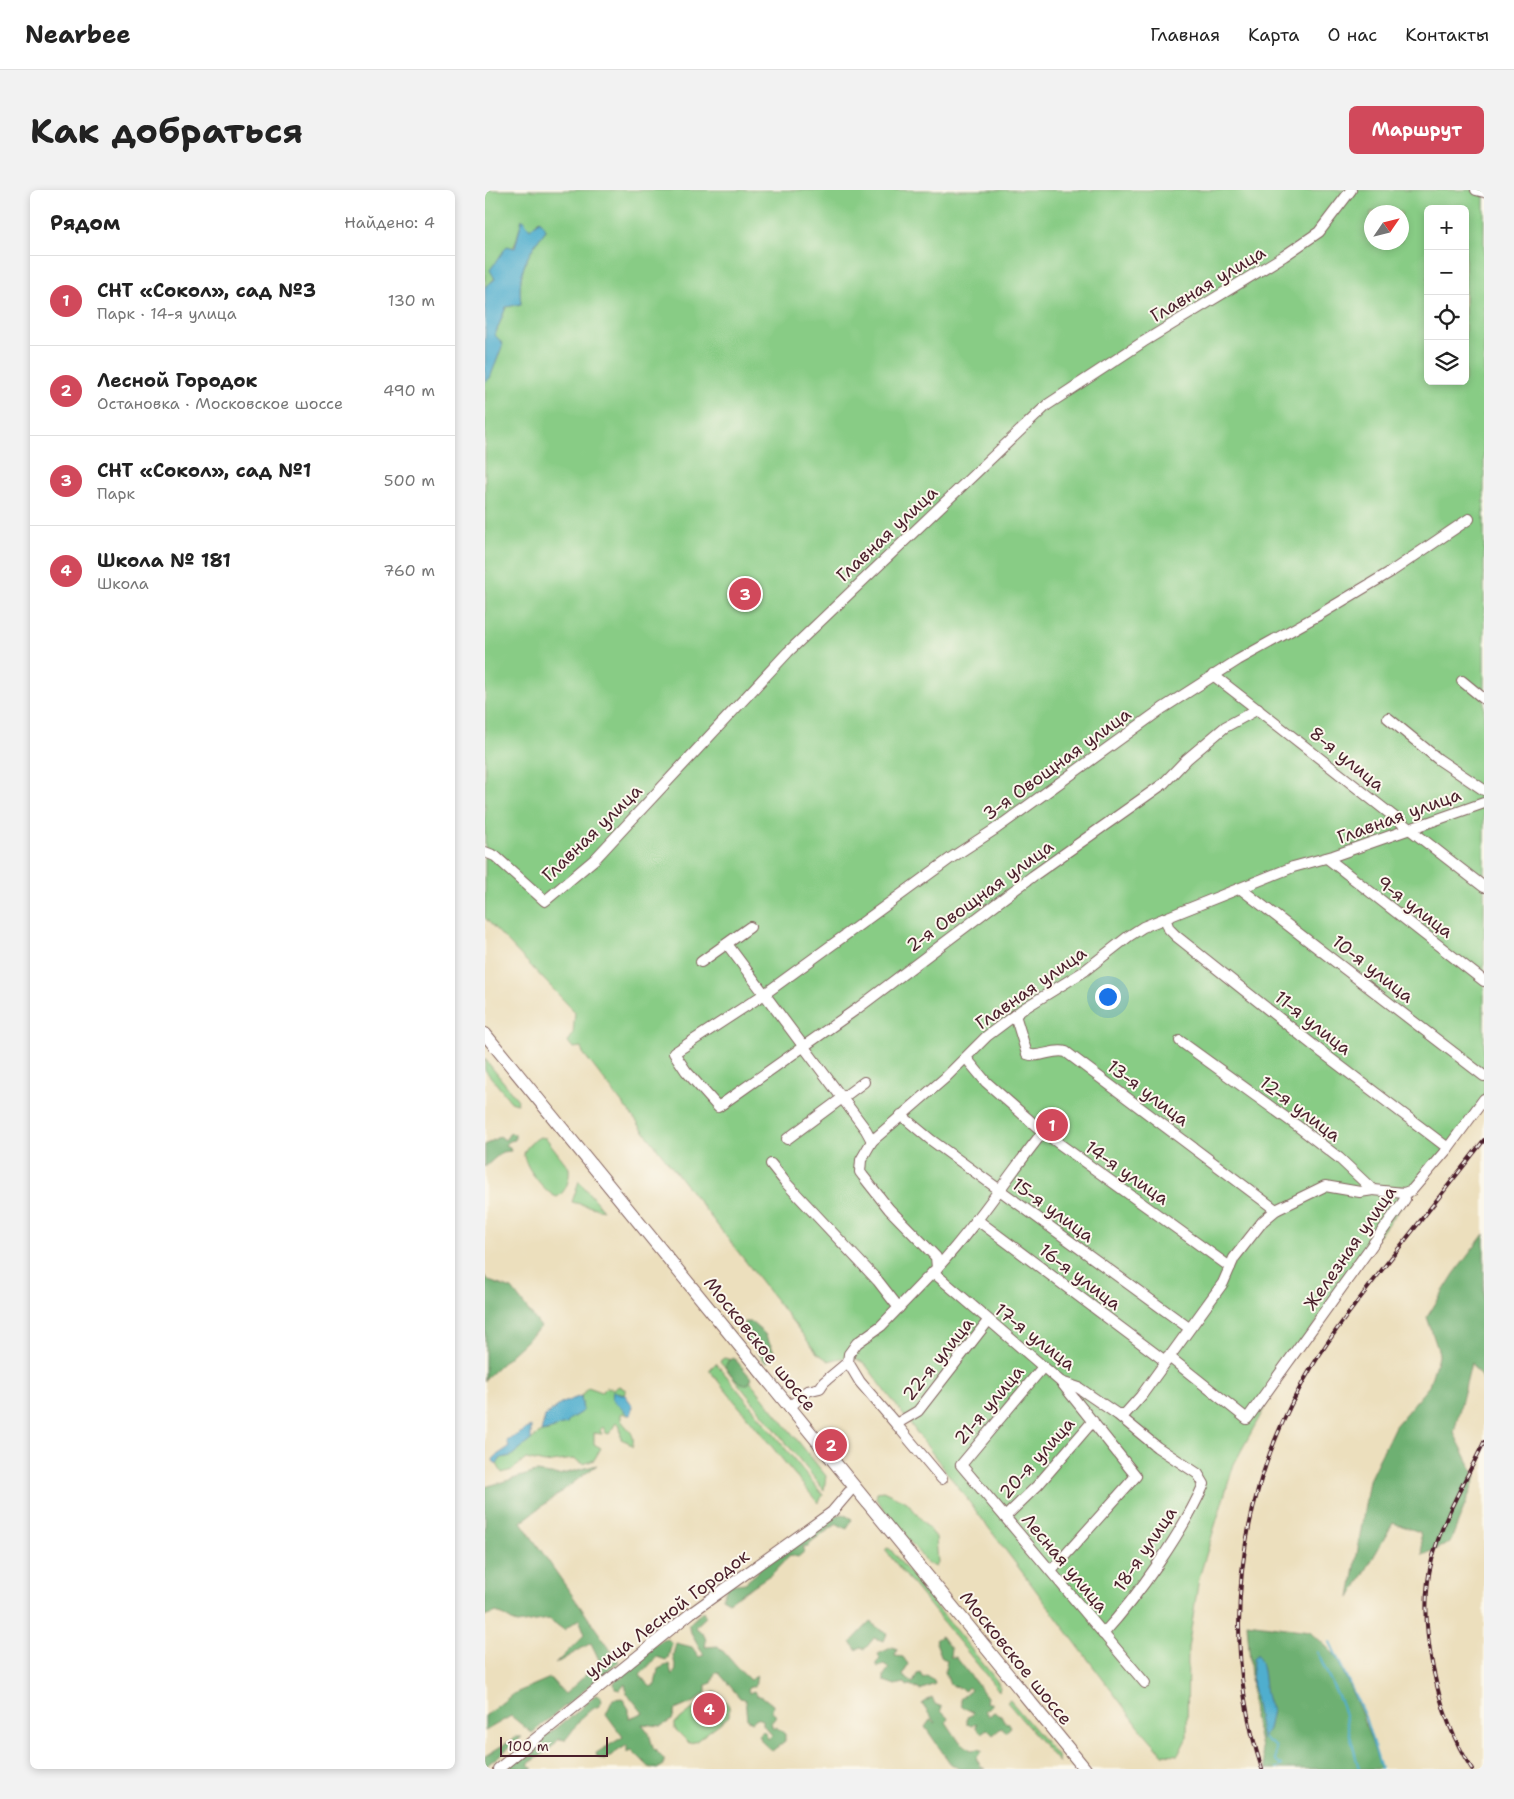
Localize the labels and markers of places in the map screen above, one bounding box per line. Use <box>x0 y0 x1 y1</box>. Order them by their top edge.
pin: 3 <box>729 575 761 613</box>
pin: 1 <box>1036 1106 1068 1144</box>
pin: 2 <box>815 1426 847 1464</box>
pin: 4 <box>693 1690 725 1728</box>

